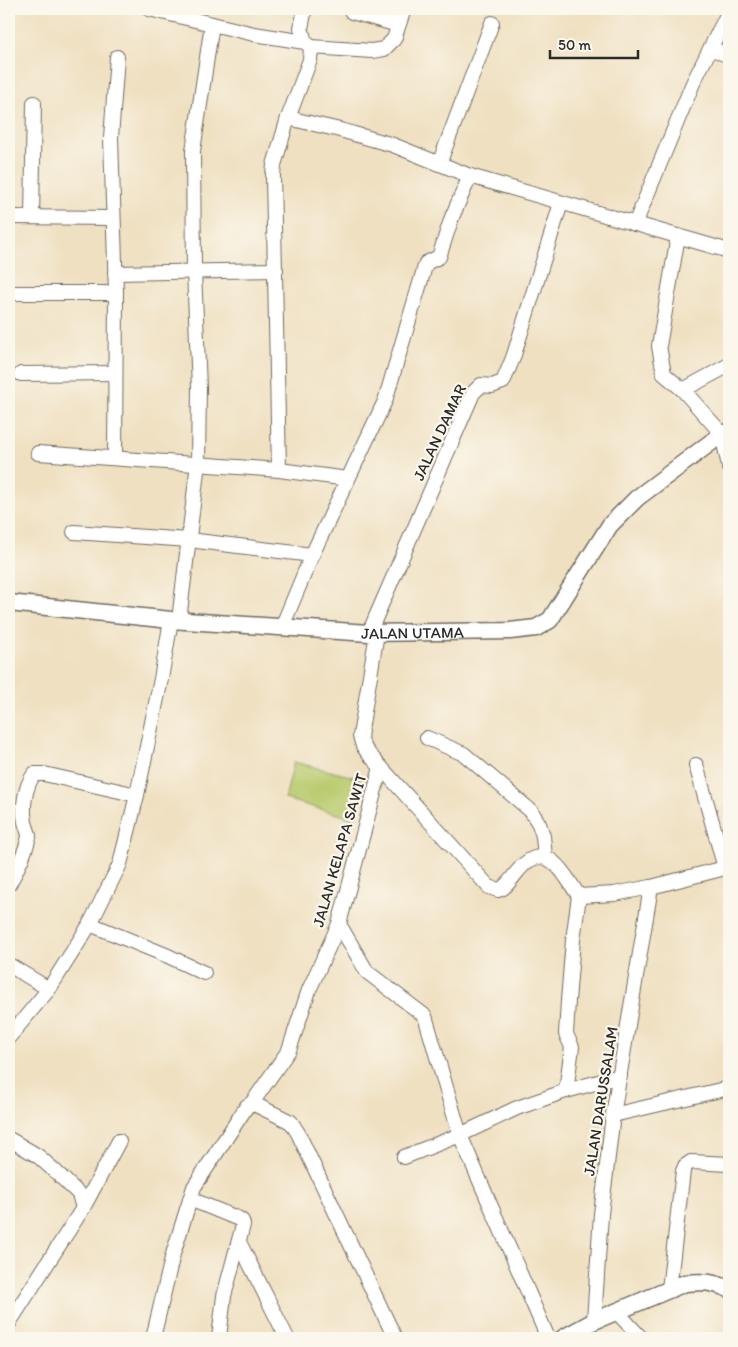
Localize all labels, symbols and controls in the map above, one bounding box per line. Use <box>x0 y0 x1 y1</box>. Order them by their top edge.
scale bar <box>550 28 638 60</box>
text: 50 m <box>558 36 591 54</box>
street label: JALAN DAMAR <box>409 381 470 484</box>
street label: JALAN UTAMA <box>361 623 464 643</box>
street label: JALAN KELAPA SAWIT <box>308 771 371 929</box>
street label: JALAN DARUSSALAM <box>579 1025 622 1177</box>

